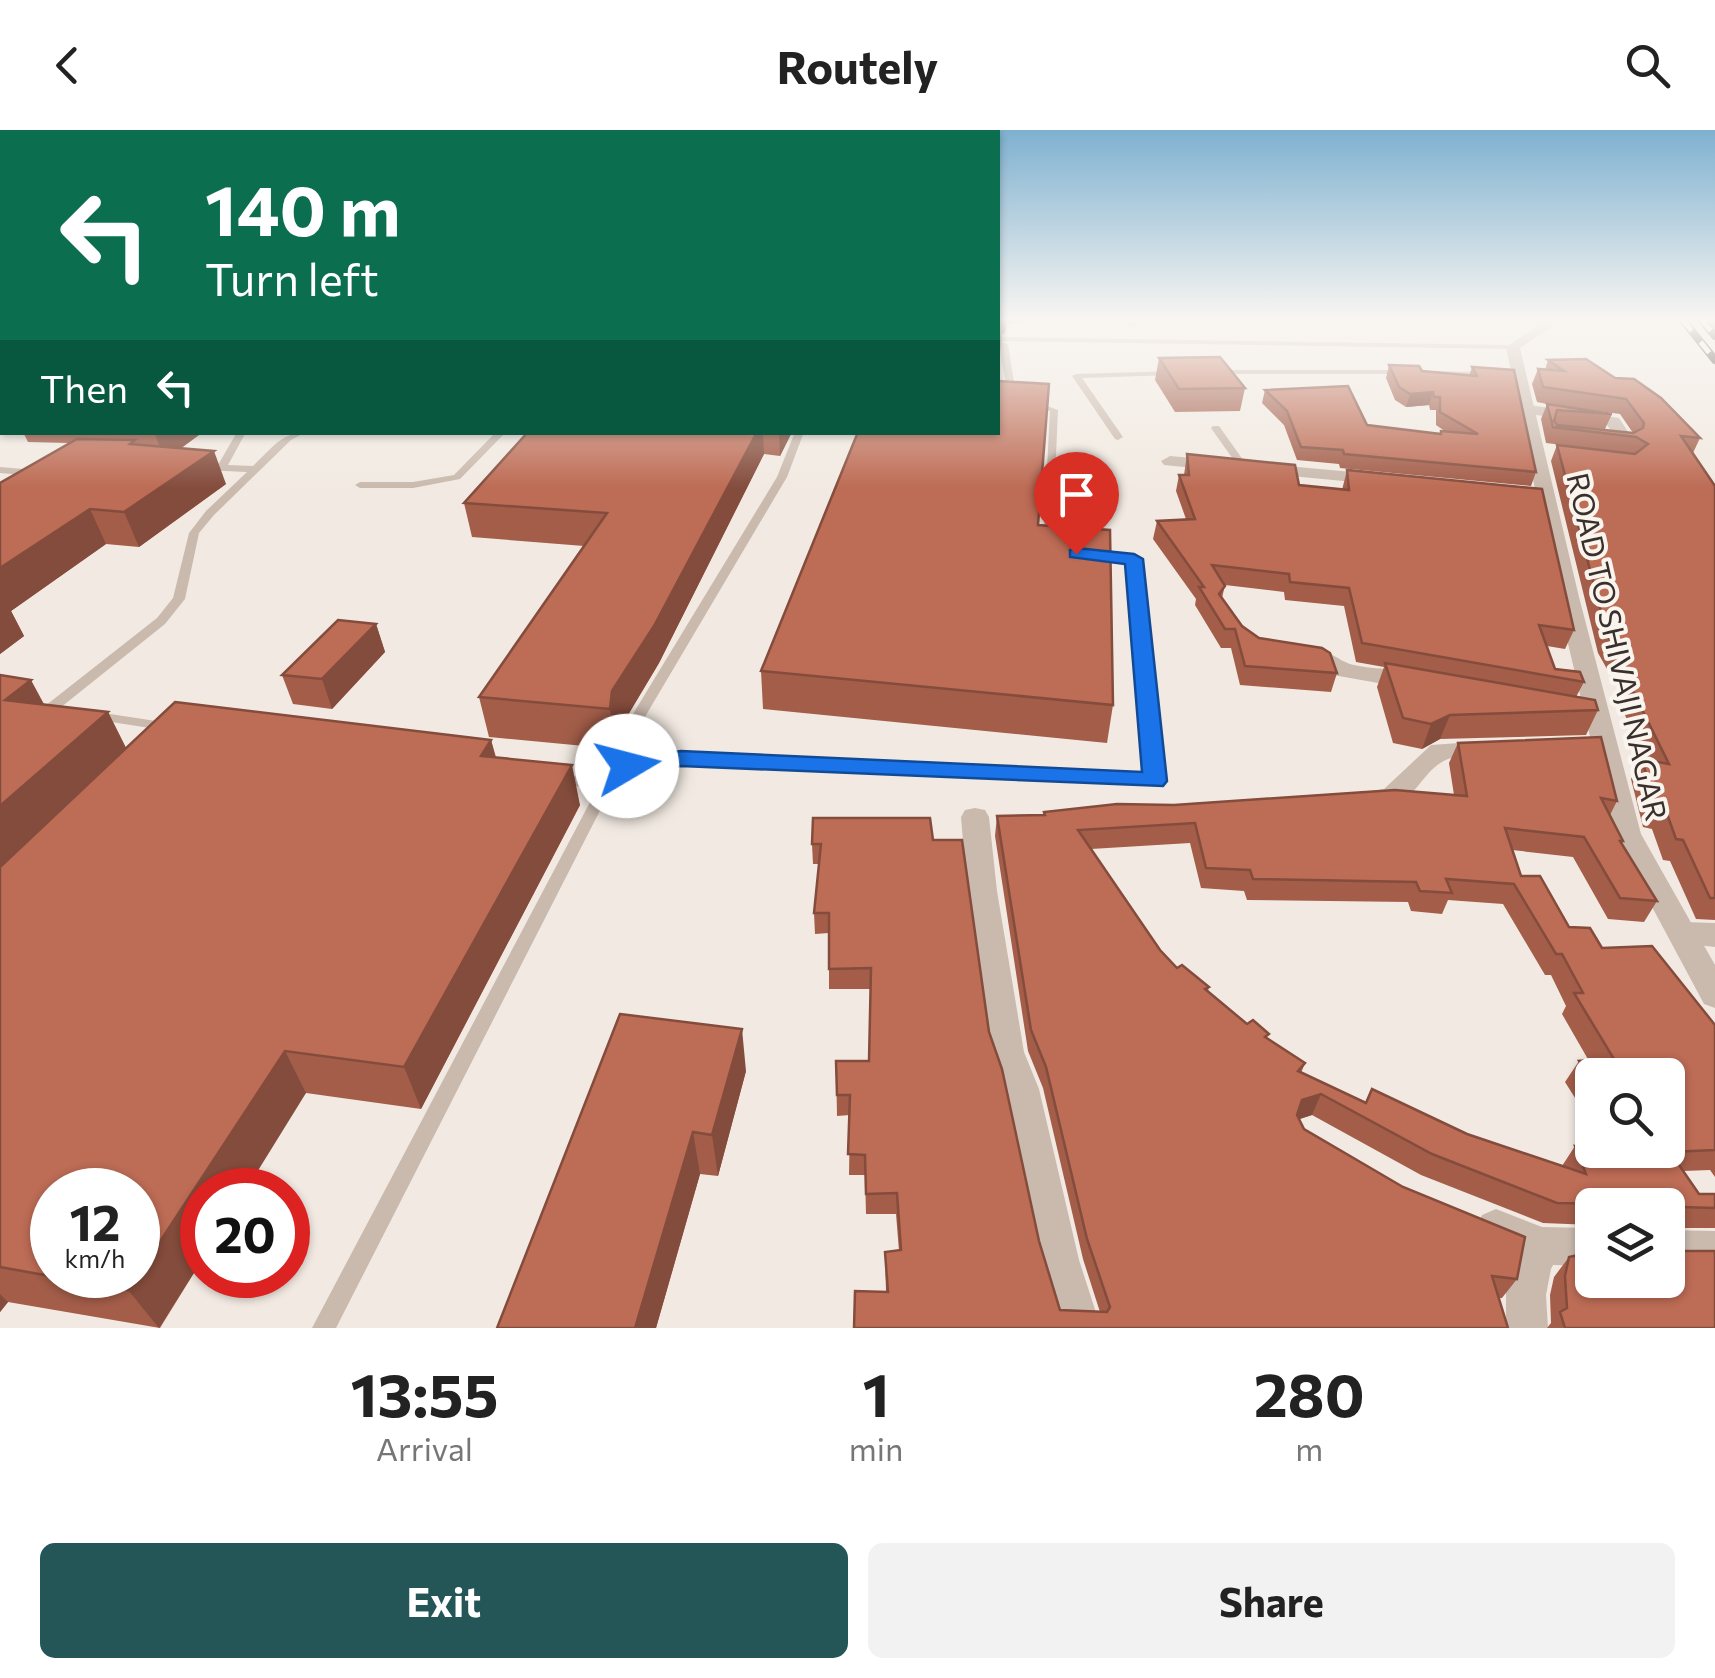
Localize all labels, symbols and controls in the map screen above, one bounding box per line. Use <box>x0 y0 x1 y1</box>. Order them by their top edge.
icon: back <box>40 38 95 93</box>
text: Routely <box>777 38 938 93</box>
icon: search <box>1620 38 1675 93</box>
text: 140 m <box>205 165 401 250</box>
icon: left <box>40 170 170 300</box>
text: Turn left <box>205 250 379 305</box>
icon: left <box>148 360 203 415</box>
text: Then <box>40 364 128 411</box>
pin <box>1034 452 1119 555</box>
icon: arrive <box>1049 467 1104 522</box>
street label: ROAD TO SHIVAJI NAGAR <box>1560 469 1676 824</box>
position arrow <box>575 714 679 818</box>
map controls <box>1575 1058 1685 1298</box>
button: search <box>1575 1058 1685 1168</box>
speed limit sign: 20 <box>180 1168 310 1298</box>
button: layers <box>1575 1188 1685 1298</box>
text: 12 <box>69 1190 121 1251</box>
text: km/h <box>65 1243 125 1273</box>
text: 13:55 <box>350 1356 498 1429</box>
text: 1 <box>863 1356 890 1429</box>
text: 280 <box>1254 1356 1365 1429</box>
text: Arrival <box>376 1428 473 1468</box>
text: min <box>849 1428 903 1468</box>
text: m <box>1295 1428 1323 1468</box>
button: Exit <box>40 1543 848 1658</box>
button: Share <box>868 1543 1675 1658</box>

